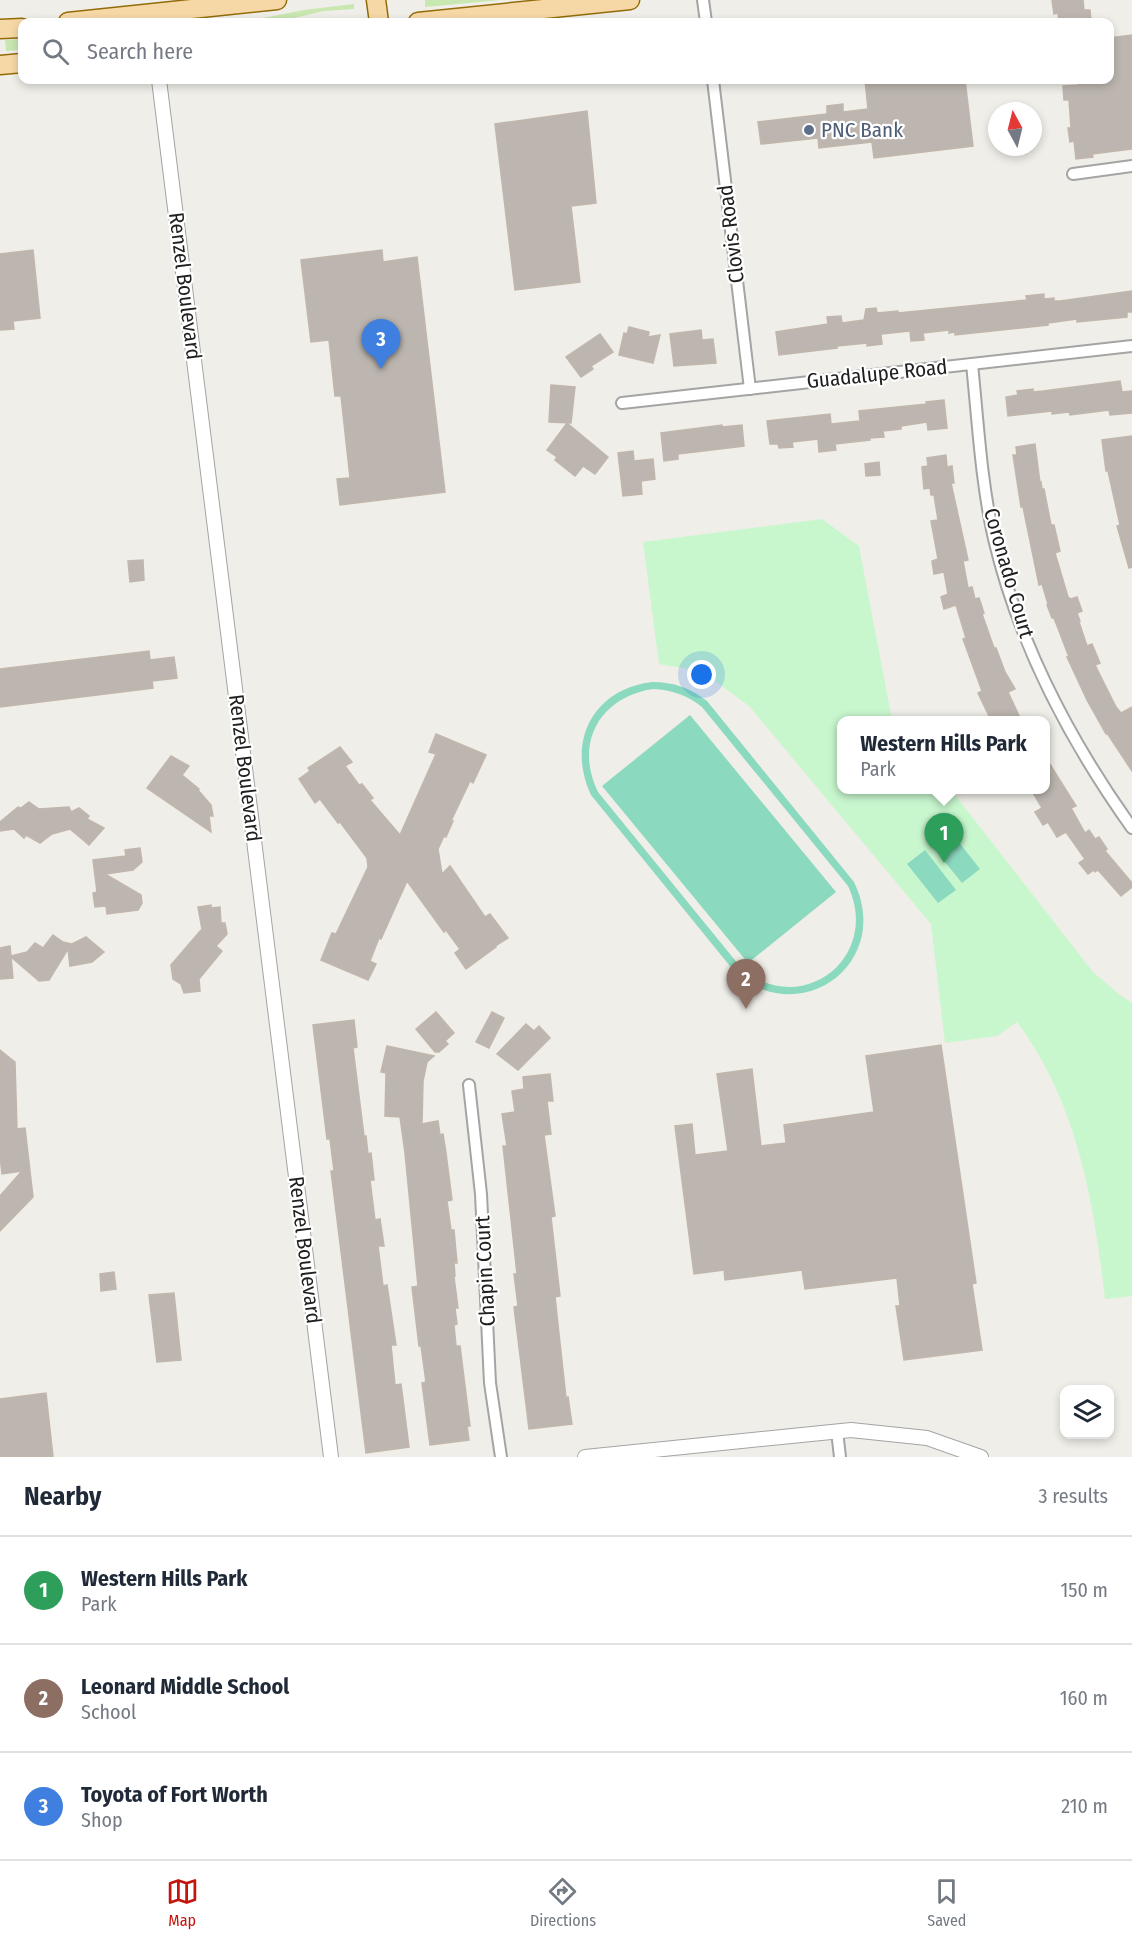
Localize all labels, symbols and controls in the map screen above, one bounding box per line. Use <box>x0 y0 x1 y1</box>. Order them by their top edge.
search box <box>18 18 1114 84</box>
icon: search <box>39 35 72 68</box>
text: Search here <box>87 38 193 65</box>
north arrow <box>988 102 1042 156</box>
place label: PNC Bank <box>821 117 903 143</box>
marker: PNC Bank <box>802 123 816 137</box>
street label: Clovis Road <box>712 183 750 285</box>
street label: Renzel Boulevard <box>163 211 207 361</box>
pin: 3 <box>362 320 400 369</box>
street label: Guadalupe Road <box>805 354 949 394</box>
street label: Coronado Court <box>978 505 1040 641</box>
your location <box>687 660 716 689</box>
street label: Renzel Boulevard <box>223 693 267 843</box>
popup <box>837 716 1050 794</box>
text: Western Hills Park <box>860 730 1027 757</box>
text: Park <box>860 757 896 781</box>
pin: 1 <box>924 814 964 863</box>
pin: 2 <box>726 960 766 1009</box>
street label: Renzel Boulevard <box>283 1175 327 1325</box>
street label: Chapin Court <box>469 1215 501 1327</box>
map controls <box>1060 1385 1114 1439</box>
button: layers <box>1060 1385 1114 1439</box>
text: Nearby <box>24 1481 101 1512</box>
text: 3 results <box>1039 1484 1108 1508</box>
text: Western Hills Park <box>81 1565 248 1592</box>
text: 1 <box>39 1578 48 1602</box>
text: 150 m <box>1061 1578 1108 1602</box>
text: Park <box>81 1592 117 1616</box>
text: Leonard Middle School <box>81 1673 289 1700</box>
text: 2 <box>39 1686 48 1710</box>
text: 160 m <box>1060 1686 1108 1710</box>
text: School <box>81 1700 136 1724</box>
text: Toyota of Fort Worth <box>81 1781 268 1808</box>
text: 3 <box>39 1794 48 1818</box>
text: 210 m <box>1061 1794 1108 1818</box>
text: Shop <box>81 1808 123 1832</box>
tab: Map <box>166 1875 199 1930</box>
tab: Directions <box>530 1875 596 1930</box>
tab: Saved <box>927 1875 966 1930</box>

